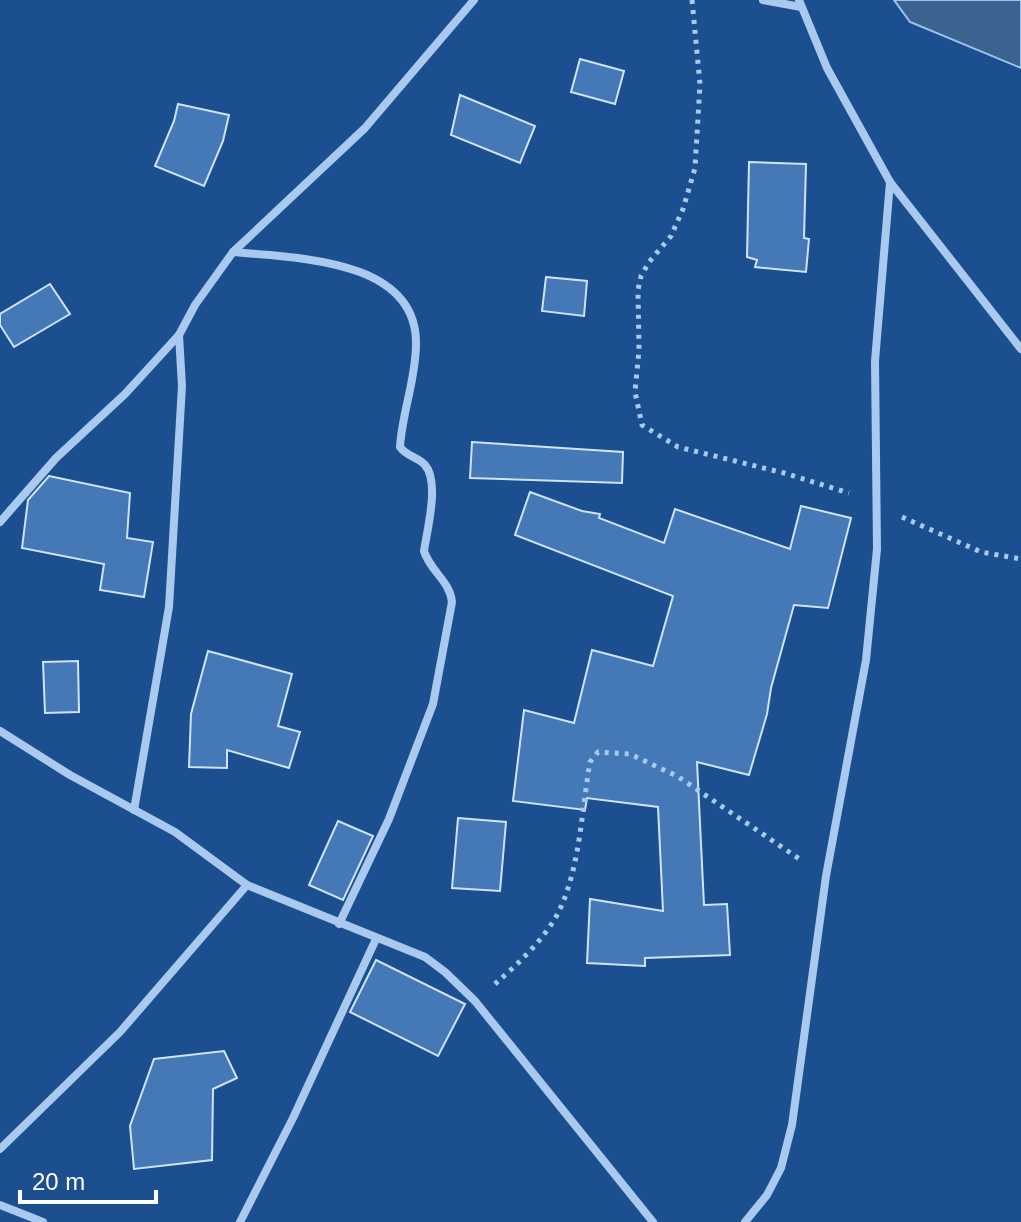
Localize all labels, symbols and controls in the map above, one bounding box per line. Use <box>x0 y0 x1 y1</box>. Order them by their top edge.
scale bar <box>20 1154 156 1204</box>
text: 20 m <box>32 1168 85 1195</box>

